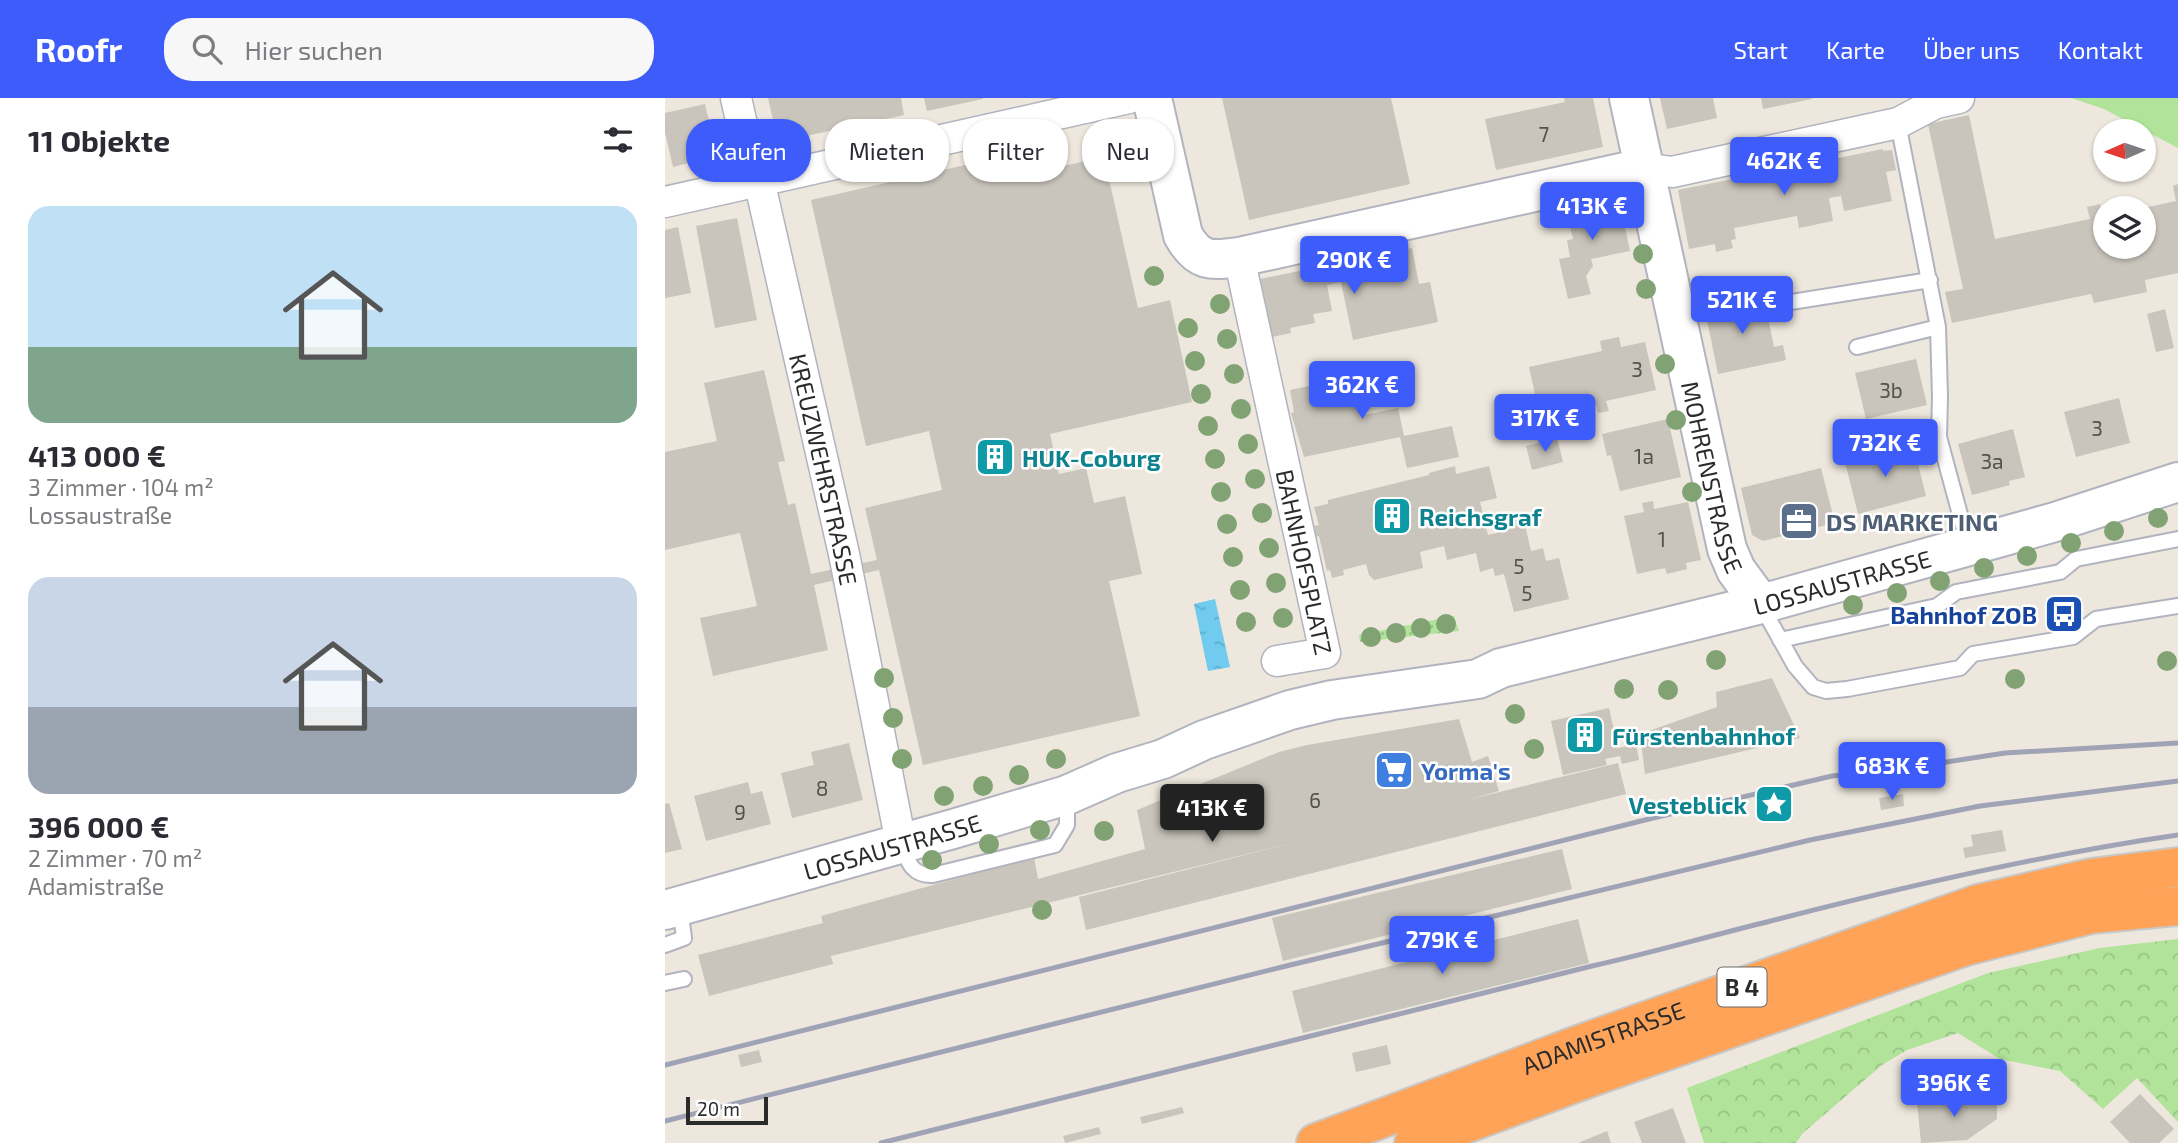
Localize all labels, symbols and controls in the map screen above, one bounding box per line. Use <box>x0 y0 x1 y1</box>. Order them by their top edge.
search box <box>164 18 654 81</box>
text: Roofr <box>35 29 122 69</box>
icon: search <box>188 30 226 68</box>
text: Hier suchen <box>244 34 383 65</box>
text: Start <box>1734 35 1788 64</box>
text: Karte <box>1826 35 1885 64</box>
text: Über uns <box>1923 35 2020 64</box>
text: Kontakt <box>2058 35 2143 64</box>
chip: Kaufen <box>686 119 811 182</box>
chip: Mieten <box>825 119 949 182</box>
chip: Filter <box>963 119 1068 182</box>
chip: Neu <box>1082 119 1174 182</box>
north arrow <box>2093 119 2156 182</box>
map controls <box>2093 119 2156 259</box>
icon: filters <box>599 121 637 159</box>
house number: 7 <box>1539 121 1550 146</box>
text: 11 Objekte <box>28 122 170 158</box>
pin: 462K € <box>1727 138 1841 197</box>
text: 462K € <box>1746 146 1822 174</box>
pin: 413K € <box>1535 183 1649 242</box>
text: 413K € <box>1556 191 1628 219</box>
button: layers <box>2093 196 2156 259</box>
pin: 290K € <box>1297 236 1411 296</box>
text: 290K € <box>1316 245 1392 273</box>
icon: home <box>270 252 396 378</box>
pin: 521K € <box>1685 276 1799 336</box>
text: 521K € <box>1707 285 1777 313</box>
street label: KREUZWEHRSTRASSE <box>784 351 864 588</box>
house number: 3 <box>1631 356 1643 381</box>
pin: 362K € <box>1305 362 1419 421</box>
text: 362K € <box>1325 370 1399 398</box>
house number: 3b <box>1879 377 1903 402</box>
street label: MOHRENSTRASSE <box>1676 378 1750 577</box>
pin: 317K € <box>1488 394 1602 454</box>
text: 317K € <box>1510 403 1580 431</box>
house number: 3 <box>2091 415 2103 440</box>
pin: 732K € <box>1828 420 1942 479</box>
text: 732K € <box>1849 428 1921 456</box>
building icon: HUK-Coburg <box>974 436 1016 478</box>
text: 413 000 € <box>28 437 166 473</box>
place label: HUK-Coburg <box>1022 443 1161 472</box>
house number: 1a <box>1634 443 1654 468</box>
house number: 3a <box>1980 448 2004 473</box>
street label: BAHNHOFSPLATZ <box>1271 467 1339 657</box>
text: 3 Zimmer · 104 m² <box>28 473 214 501</box>
building icon: Reichsgraf <box>1371 495 1413 537</box>
office icon: DS MARKETING <box>1778 500 1820 542</box>
text: Lossaustraße <box>28 501 172 529</box>
place label: Reichsgraf <box>1419 502 1543 531</box>
place label: DS MARKETING <box>1826 507 1998 536</box>
house number: 1 <box>1658 526 1666 551</box>
street label: LOSSAUSTRASSE <box>1750 543 1934 620</box>
house number: 5 <box>1513 553 1525 578</box>
house number: 5 <box>1521 580 1533 605</box>
bus stop icon: Bahnhof ZOB <box>2043 593 2085 635</box>
place label: Bahnhof ZOB <box>1890 600 2037 629</box>
icon: home <box>270 623 396 749</box>
building icon: Fürstenbahnhof <box>1564 714 1606 756</box>
place label: Fürstenbahnhof <box>1612 721 1796 750</box>
pin: 683K € <box>1835 742 1949 802</box>
supermarket icon: Yorma's <box>1373 749 1415 791</box>
text: 683K € <box>1854 751 1930 779</box>
place label: Yorma's <box>1421 756 1511 785</box>
house number: 8 <box>816 775 828 800</box>
place icon: Vesteblick <box>1753 783 1795 825</box>
pin: 413K € <box>1155 784 1269 844</box>
house number: 6 <box>1309 787 1321 812</box>
place label: Vesteblick <box>1629 790 1748 819</box>
text: 413K € <box>1176 793 1248 821</box>
house number: 9 <box>734 799 746 824</box>
street label: LOSSAUSTRASSE <box>800 807 984 885</box>
text: 396 000 € <box>28 808 169 844</box>
text: 2 Zimmer · 70 m² <box>28 844 202 872</box>
text: Adamistraße <box>28 872 164 900</box>
pin: 279K € <box>1385 916 1499 976</box>
text: 279K € <box>1405 925 1479 953</box>
road number: B 4 <box>1717 968 1767 1006</box>
street label: ADAMISTRASSE <box>1518 994 1688 1079</box>
pin: 396K € <box>1897 1060 2011 1119</box>
text: 396K € <box>1917 1068 1991 1096</box>
scale bar <box>686 1094 768 1126</box>
text: 20 m <box>697 1097 740 1120</box>

